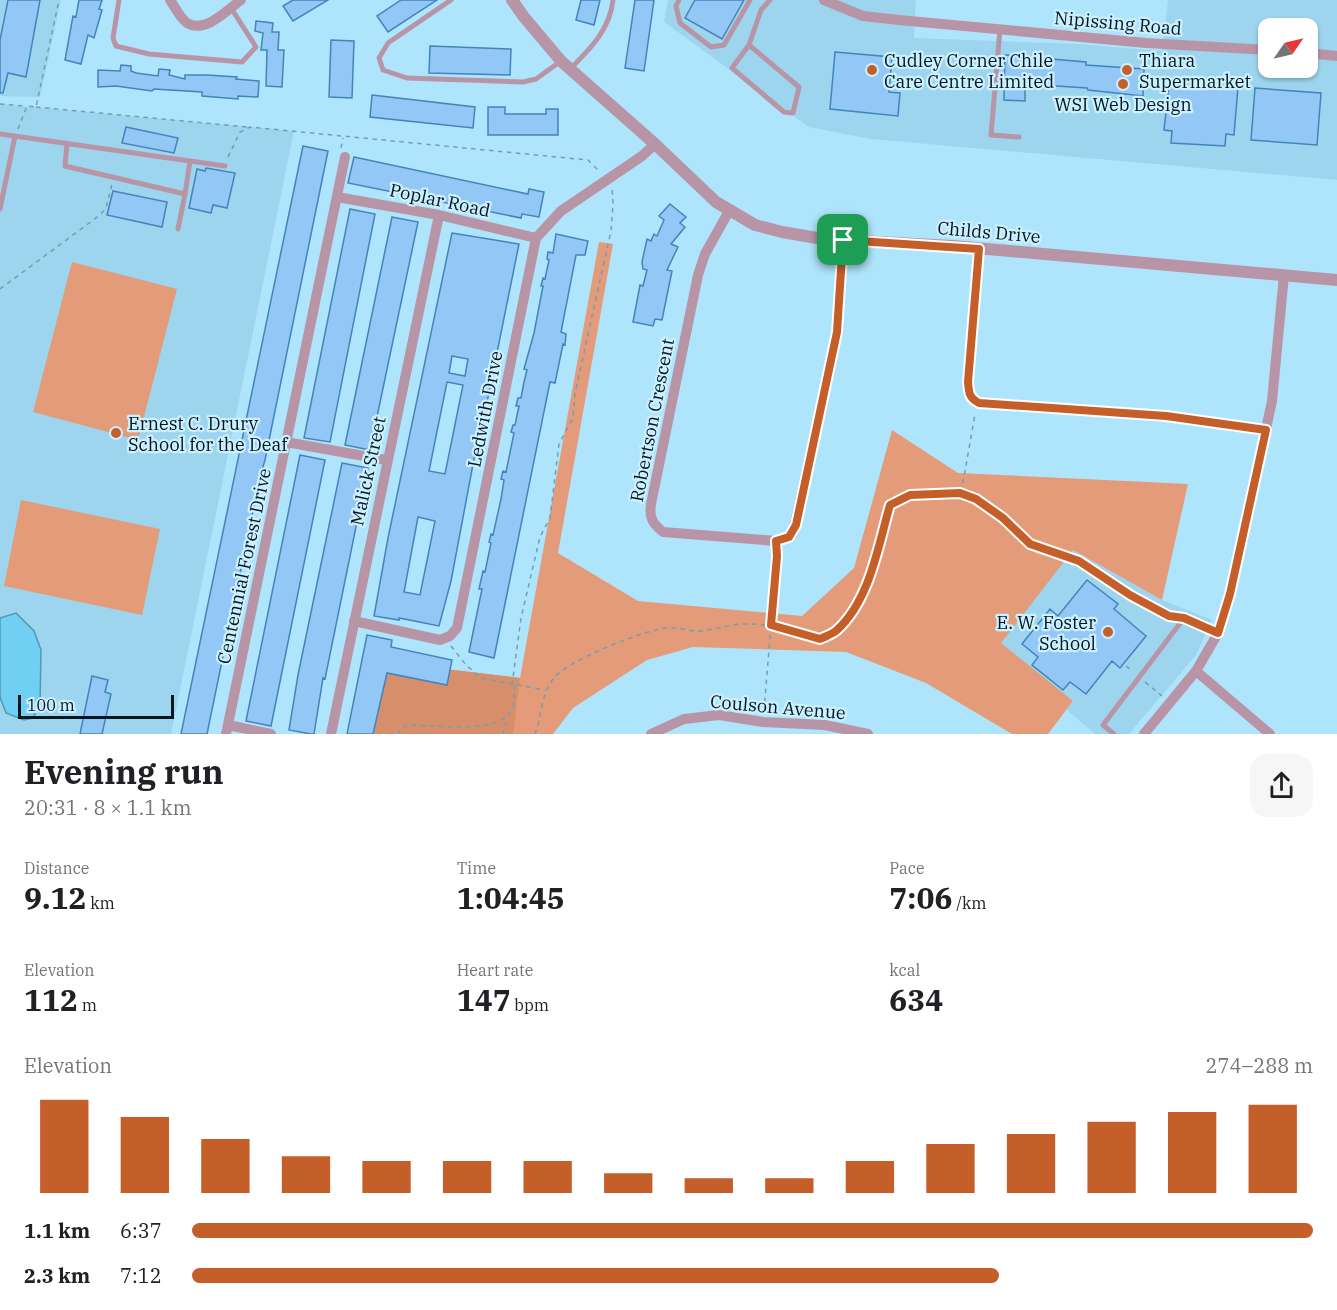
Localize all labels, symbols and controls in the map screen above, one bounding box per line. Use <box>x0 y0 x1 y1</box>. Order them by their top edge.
street label: Nipissing Road <box>1053 6 1183 40</box>
north arrow <box>1258 18 1318 78</box>
map controls <box>1258 18 1318 78</box>
place label: Cudley Corner Chile Care Centre Limited <box>884 49 1054 93</box>
place label: Thiara Supermarket <box>1139 49 1251 93</box>
marker: Cudley Corner Chile Care Centre Limited <box>865 63 879 77</box>
marker: Thiara Supermarket <box>1120 63 1134 77</box>
marker: WSI Web Design <box>1116 77 1130 91</box>
place label: WSI Web Design <box>1054 93 1192 116</box>
street label: Poplar Road <box>388 178 493 222</box>
pin <box>817 214 868 265</box>
street label: Childs Drive <box>937 216 1041 248</box>
icon: arrive <box>826 223 859 256</box>
street label: Robertson Crescent <box>625 336 679 504</box>
street label: Ledwith Drive <box>462 349 508 469</box>
place label: Ernest C. Drury School for the Deaf <box>128 412 289 456</box>
street label: Malick Street <box>345 414 391 528</box>
marker: Ernest C. Drury School for the Deaf <box>109 426 123 440</box>
street label: Centennial Forest Drive <box>212 466 276 666</box>
place label: E. W. Foster School <box>997 611 1096 655</box>
marker: E. W. Foster School <box>1101 625 1115 639</box>
street label: Coulson Avenue <box>709 690 847 724</box>
scale bar <box>18 692 174 720</box>
text: 100 m <box>27 695 75 715</box>
text: Evening run <box>24 750 224 793</box>
button: share <box>1250 754 1313 817</box>
text: 20:31 · 8 × 1.1 km <box>24 794 192 821</box>
text: Distance <box>24 858 89 878</box>
text: Time <box>457 858 496 878</box>
text: Pace <box>889 858 925 878</box>
text: 9.12 <box>24 878 86 917</box>
text: 1:04:45 <box>457 878 565 917</box>
text: 7:06 <box>889 878 952 917</box>
text: km <box>86 893 115 913</box>
text: /km <box>952 893 987 913</box>
text: Elevation <box>24 960 94 980</box>
text: Heart rate <box>457 960 533 980</box>
text: kcal <box>889 960 920 980</box>
text: 112 <box>24 980 78 1019</box>
text: 147 <box>457 980 511 1019</box>
text: 634 <box>889 980 943 1019</box>
text: m <box>78 995 97 1015</box>
text: bpm <box>511 995 549 1015</box>
text: Elevation <box>24 1052 112 1079</box>
text: 274–288 m <box>1206 1052 1313 1079</box>
text: 1.1 km <box>24 1217 90 1244</box>
text: 6:37 <box>120 1217 162 1244</box>
text: 2.3 km <box>24 1262 90 1289</box>
text: 7:12 <box>120 1262 162 1289</box>

